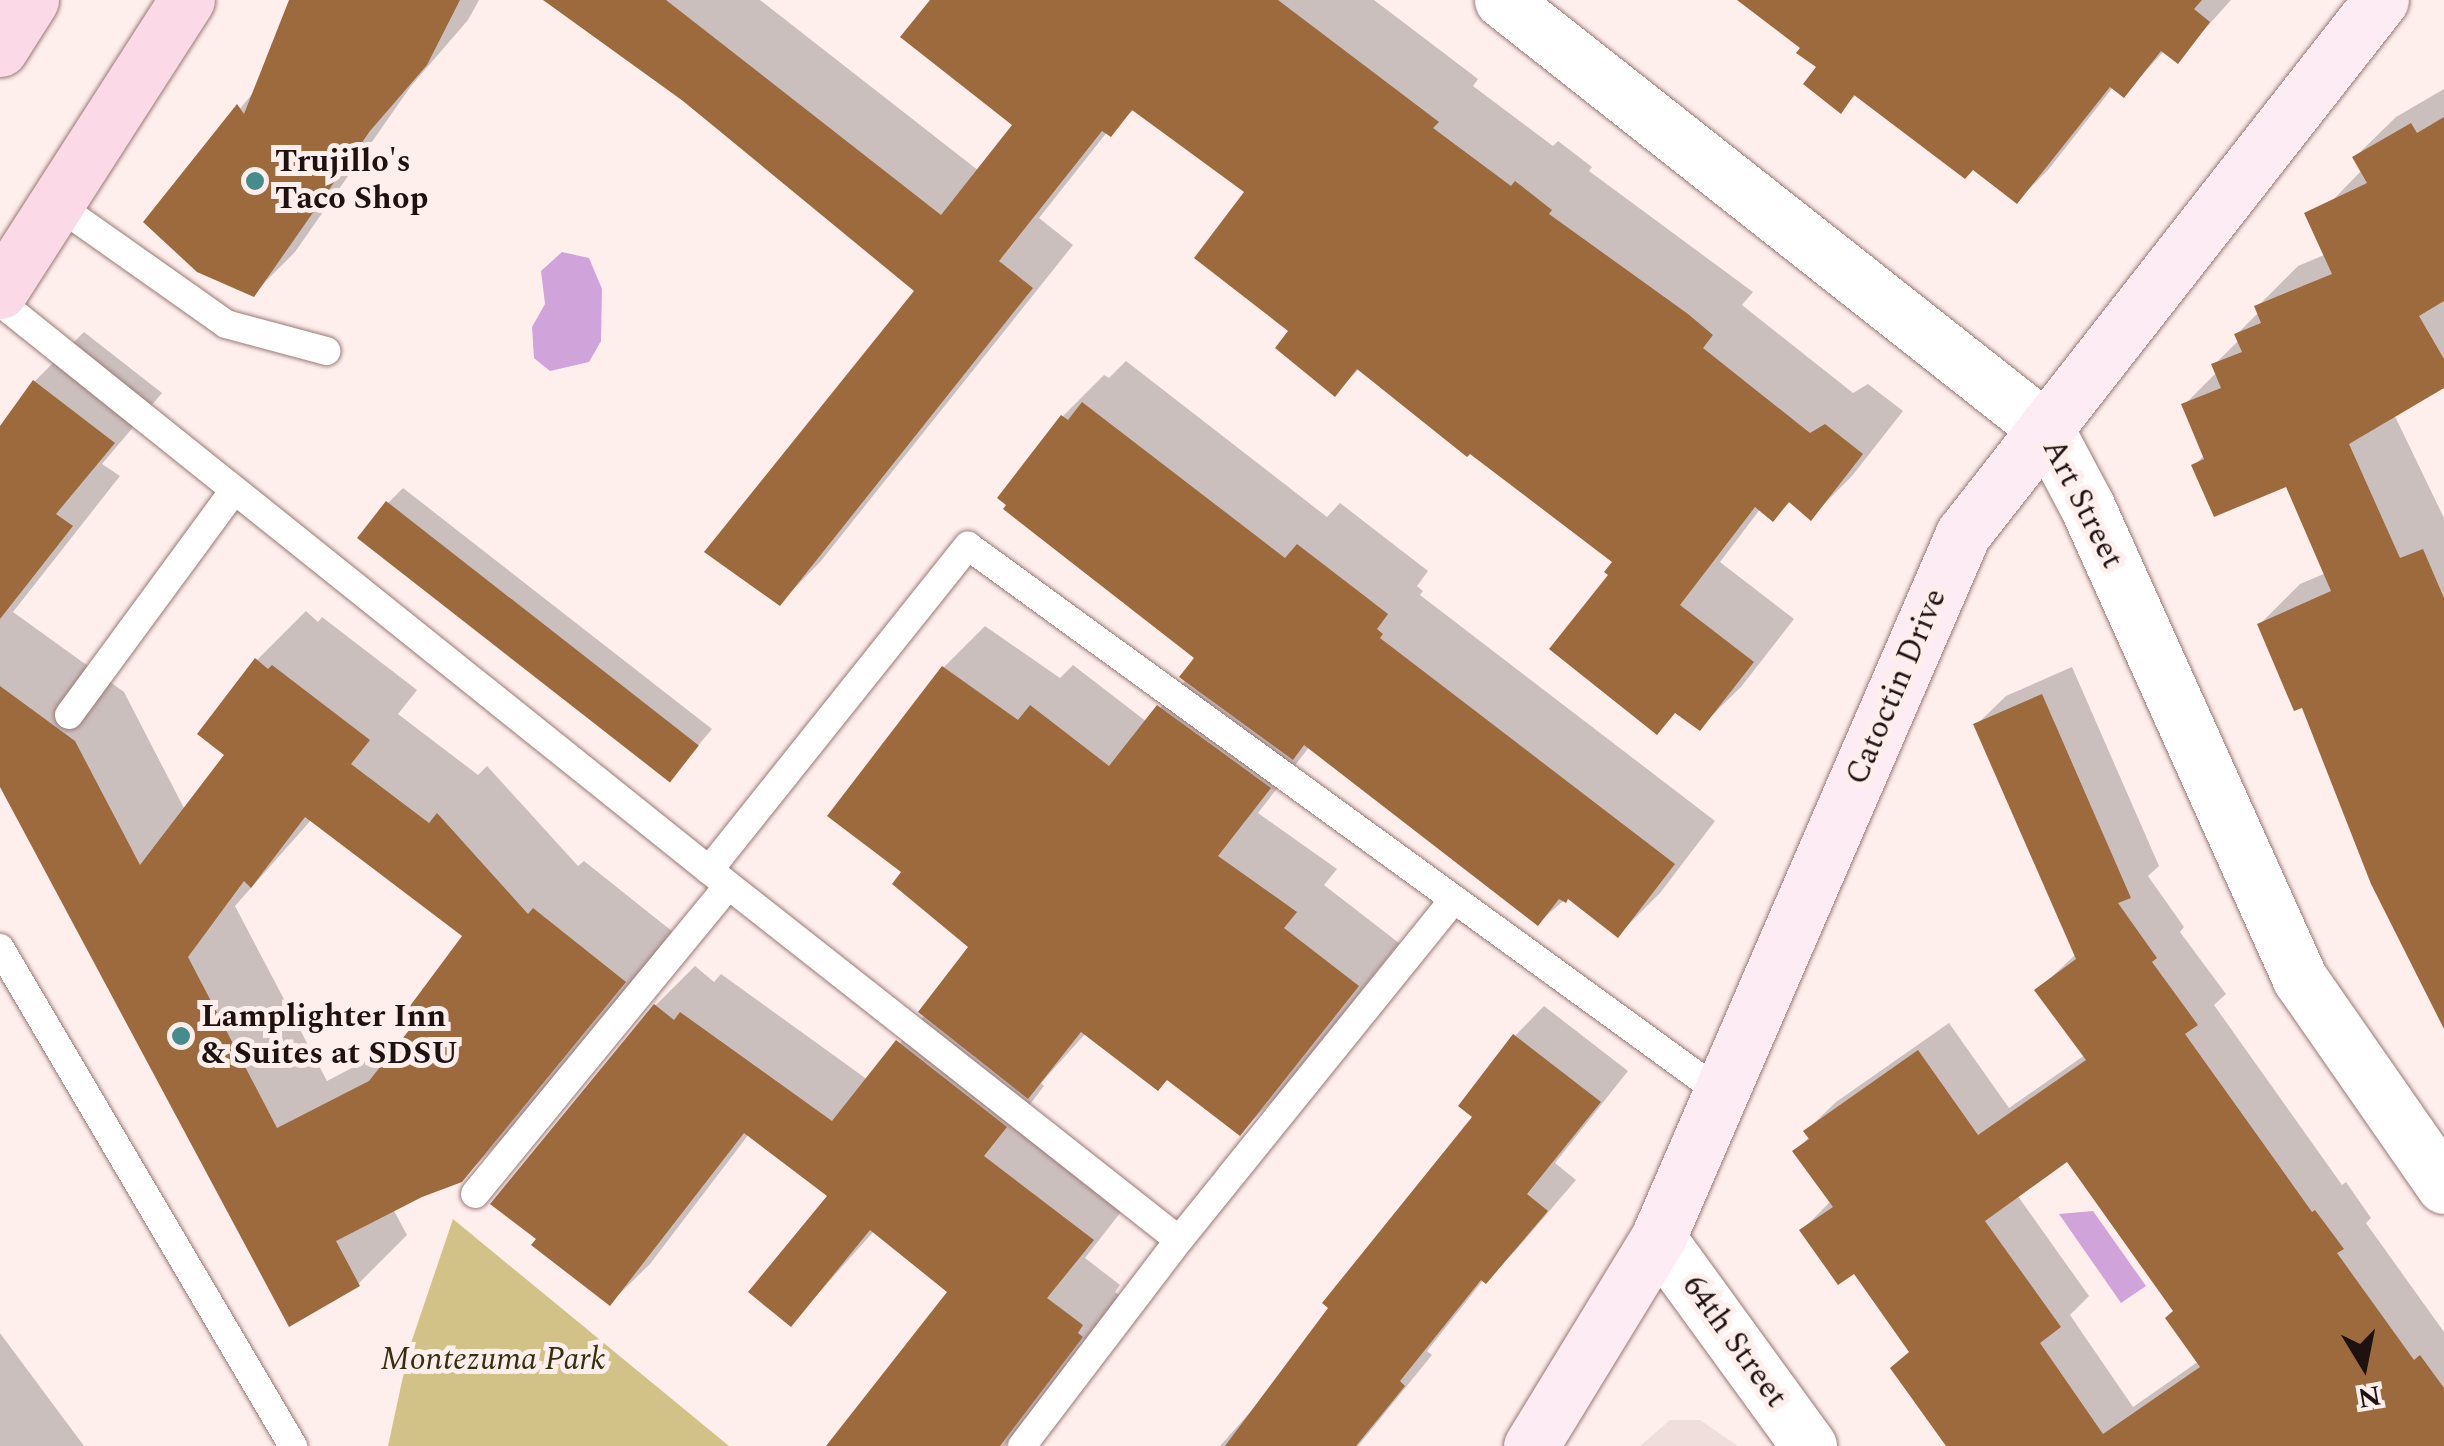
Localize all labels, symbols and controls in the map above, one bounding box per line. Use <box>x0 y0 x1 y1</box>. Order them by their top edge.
place label: Trujillo's Taco Shop <box>275 144 428 219</box>
marker: Trujillo's Taco Shop <box>244 170 266 192</box>
street label: Art Street <box>2033 433 2131 575</box>
street label: Catoctin Drive <box>1838 583 1956 791</box>
place label: Lamplighter Inn & Suites at SDSU <box>201 999 458 1074</box>
marker: Lamplighter Inn & Suites at SDSU <box>170 1025 192 1047</box>
street label: 64th Street <box>1673 1268 1795 1416</box>
north arrow <box>2314 1316 2414 1416</box>
park label: Montezuma Park <box>381 1341 605 1379</box>
text: N <box>2354 1373 2384 1419</box>

